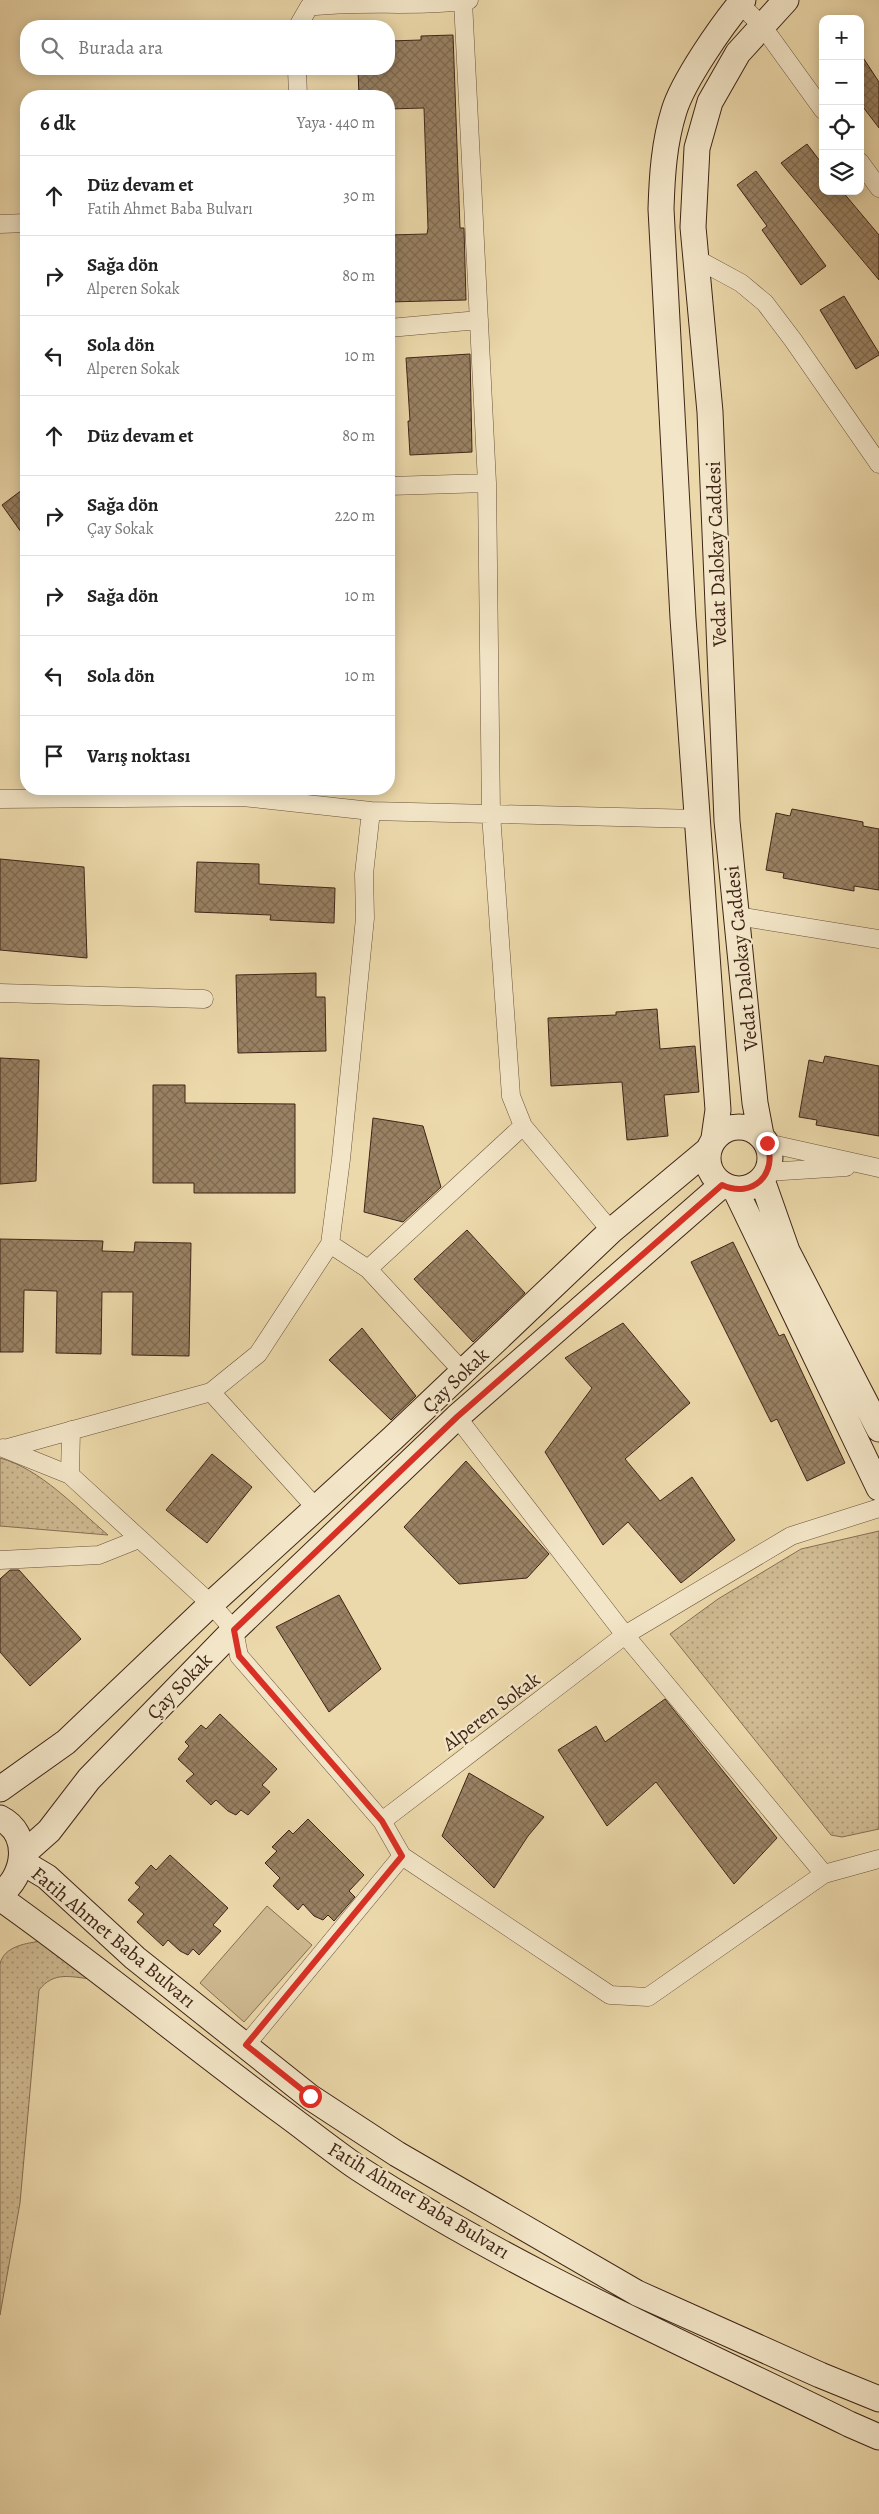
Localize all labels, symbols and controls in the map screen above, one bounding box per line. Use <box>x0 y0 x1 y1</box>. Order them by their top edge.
map controls <box>819 15 864 195</box>
button: + <box>819 15 864 60</box>
search box <box>20 20 395 75</box>
icon: search <box>38 34 66 62</box>
text: Burada ara <box>78 35 163 61</box>
button: − <box>819 60 864 105</box>
button: locate <box>819 105 864 150</box>
text: 6 dk <box>40 109 76 137</box>
text: Yaya · 440 m <box>297 112 375 134</box>
button: layers <box>819 150 864 195</box>
text: Düz devam et <box>87 172 194 198</box>
icon: ahead <box>40 182 68 210</box>
text: 30 m <box>343 185 375 207</box>
text: Fatih Ahmet Baba Bulvarı <box>87 198 253 220</box>
text: Sağa dön <box>87 252 159 278</box>
icon: right <box>40 262 68 290</box>
text: 80 m <box>342 265 375 287</box>
text: Alperen Sokak <box>87 278 180 300</box>
text: Sola dön <box>87 332 155 358</box>
icon: left <box>40 342 68 370</box>
text: 10 m <box>345 345 375 367</box>
text: Alperen Sokak <box>87 358 180 380</box>
icon: ahead <box>40 422 68 450</box>
text: Düz devam et <box>87 423 194 449</box>
text: 80 m <box>342 425 375 447</box>
street label: Vedat Dalokay Caddesi <box>700 461 733 648</box>
text: Sağa dön <box>87 492 159 518</box>
icon: right <box>40 502 68 530</box>
text: 220 m <box>335 505 375 527</box>
text: Çay Sokak <box>87 518 154 540</box>
icon: right <box>40 582 68 610</box>
text: Sağa dön <box>87 583 159 609</box>
text: 10 m <box>345 585 375 607</box>
icon: left <box>40 662 68 690</box>
text: Sola dön <box>87 663 155 689</box>
text: 10 m <box>345 665 375 687</box>
icon: arrive <box>40 742 68 770</box>
text: Varış noktası <box>87 743 190 769</box>
street label: Vedat Dalokay Caddesi <box>718 864 765 1053</box>
route end <box>756 1132 779 1155</box>
street label: Çay Sokak <box>416 1342 495 1419</box>
street label: Çay Sokak <box>141 1647 218 1726</box>
street label: Alperen Sokak <box>436 1666 546 1758</box>
street label: Fatih Ahmet Baba Bulvarı <box>26 1860 202 2014</box>
route start <box>299 2085 322 2108</box>
street label: Fatih Ahmet Baba Bulvarı <box>323 2135 515 2265</box>

